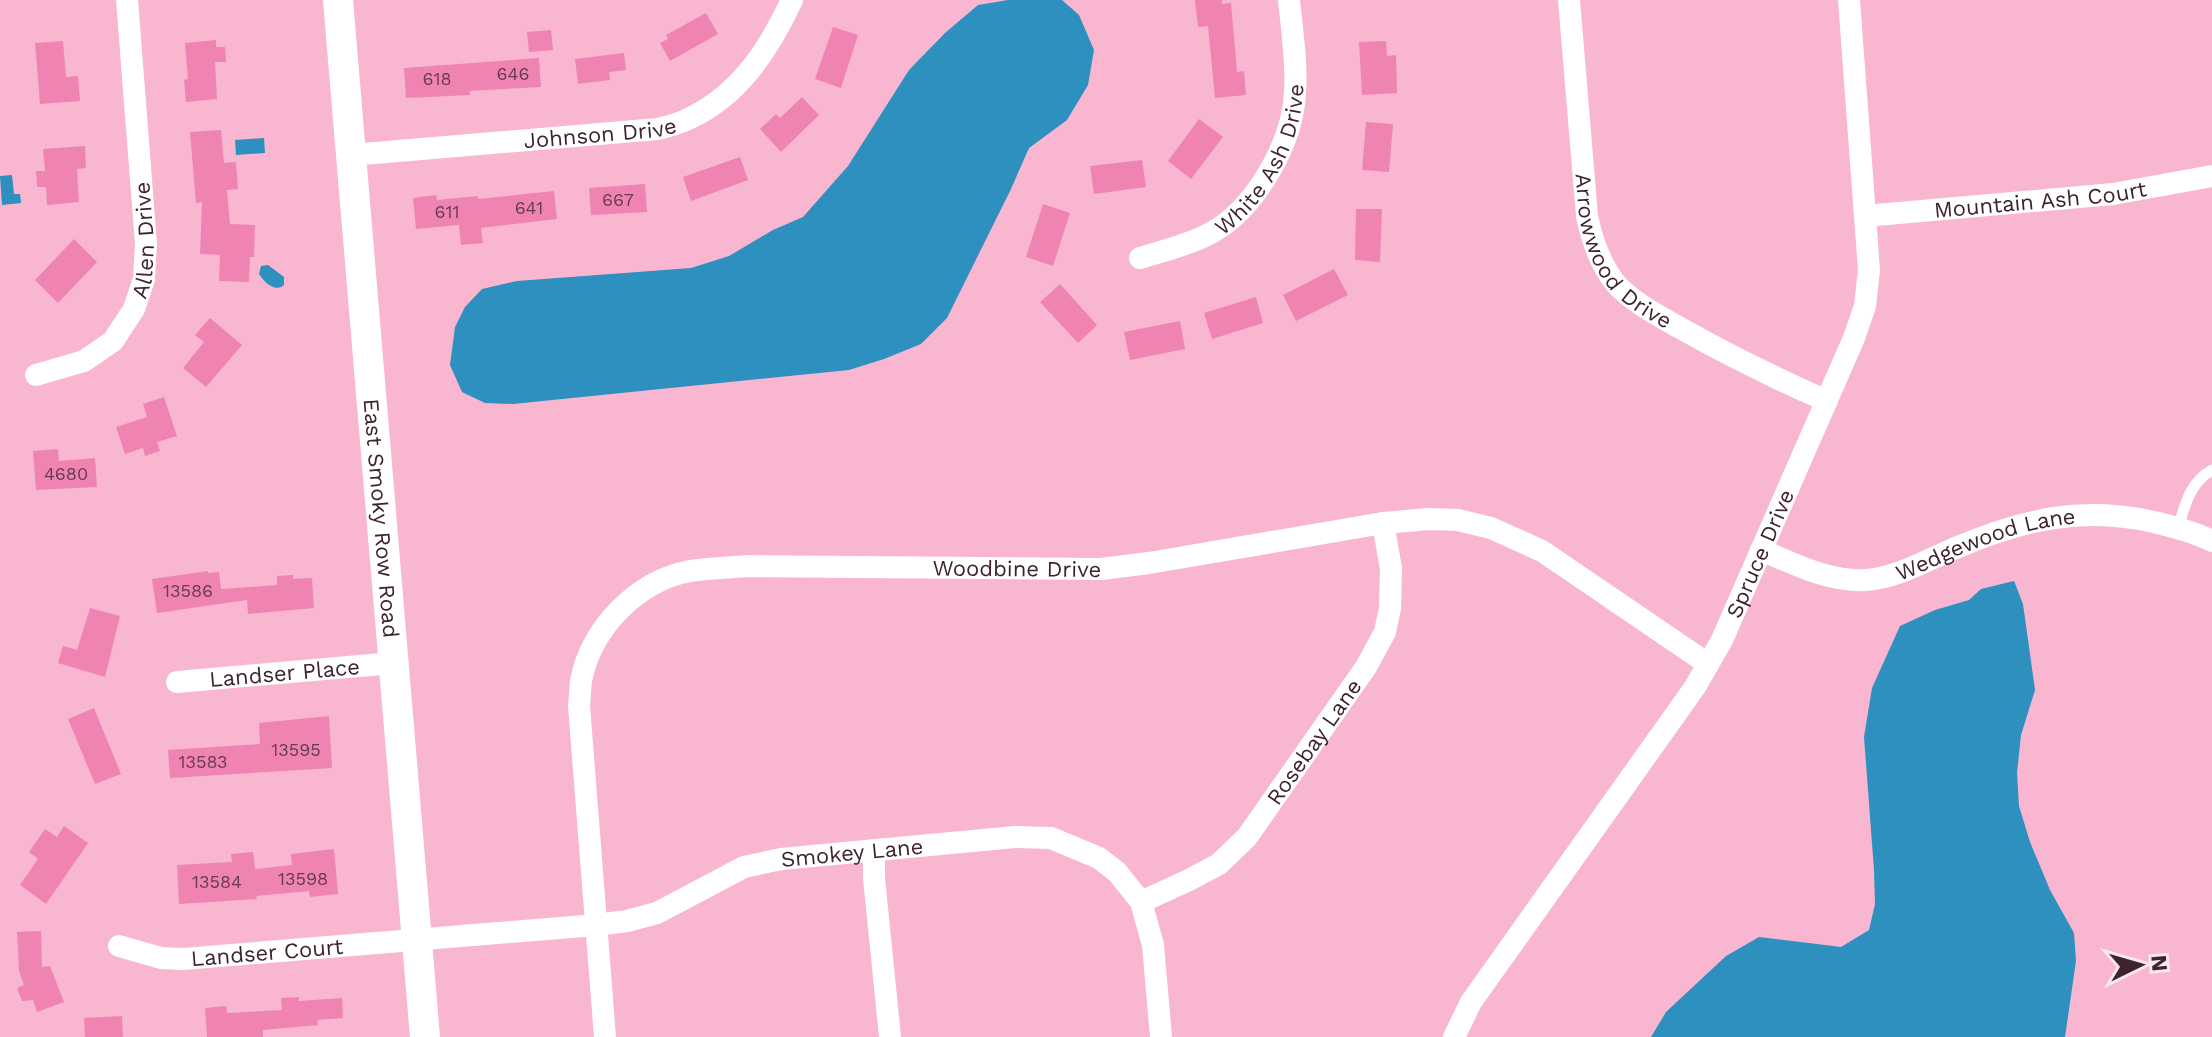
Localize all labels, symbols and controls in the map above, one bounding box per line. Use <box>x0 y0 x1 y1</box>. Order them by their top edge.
house number: 646 <box>497 63 529 84</box>
house number: 618 <box>422 68 452 89</box>
street label: White Ash Drive <box>1210 83 1308 240</box>
street label: Johnson Drive <box>523 113 679 153</box>
street label: Arrowwood Drive <box>1570 172 1676 334</box>
street label: Mountain Ash Court <box>1933 176 2148 223</box>
street label: Allen Drive <box>126 181 159 302</box>
house number: 667 <box>602 189 634 210</box>
house number: 641 <box>515 197 543 218</box>
house number: 611 <box>435 201 459 222</box>
street label: East Smoky Row Road <box>358 398 403 639</box>
house number: 4680 <box>44 463 88 484</box>
street label: Spruce Drive <box>1721 486 1799 622</box>
street label: Wedgewood Lane <box>1892 504 2076 586</box>
street label: Woodbine Drive <box>932 556 1101 582</box>
house number: 13586 <box>163 580 213 601</box>
street label: Landser Place <box>208 654 361 692</box>
street label: Rosebay Lane <box>1262 674 1367 810</box>
house number: 13595 <box>271 739 321 760</box>
house number: 13583 <box>178 751 228 772</box>
street label: Smokey Lane <box>780 834 924 872</box>
house number: 13598 <box>278 868 328 889</box>
house number: 13584 <box>192 871 242 892</box>
north arrow <box>2100 925 2180 1005</box>
street label: Landser Court <box>190 934 344 971</box>
text: N <box>2146 954 2173 973</box>

